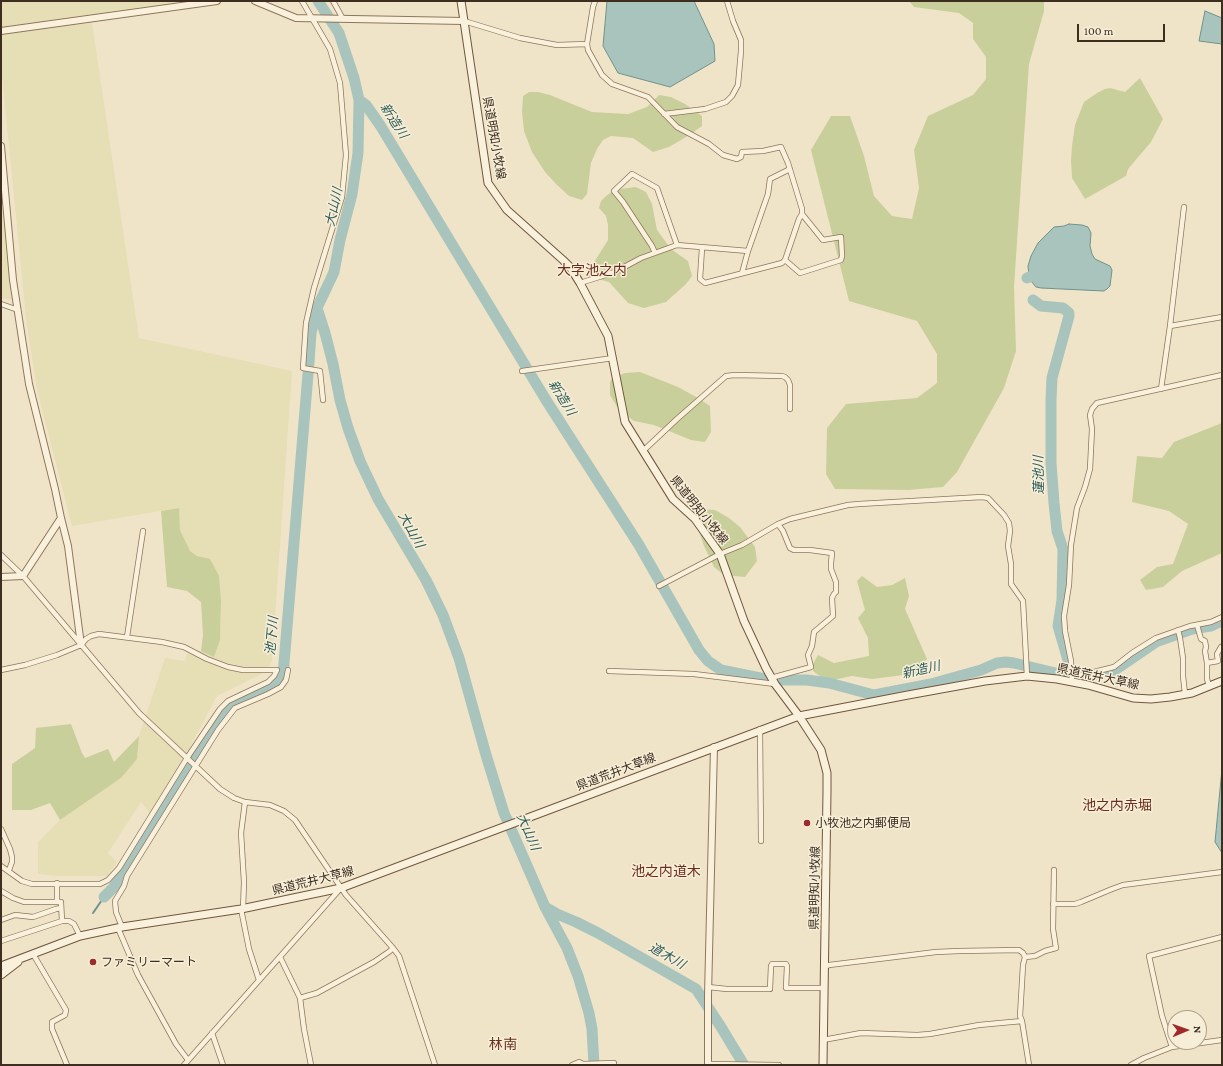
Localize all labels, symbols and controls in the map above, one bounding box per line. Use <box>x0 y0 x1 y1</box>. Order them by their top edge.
scale bar <box>1079 16 1167 42</box>
text: 100 m <box>1084 24 1113 38</box>
street label: 県道明知小牧線 <box>480 95 508 181</box>
water label: 新造川 <box>377 100 411 142</box>
water label: 大山川 <box>322 186 346 228</box>
district label: 大字池之内 <box>557 263 627 279</box>
water label: 新造川 <box>545 377 579 419</box>
water label: 蓮池川 <box>1031 455 1047 495</box>
street label: 県道明知小牧線 <box>667 473 731 547</box>
water label: 大山川 <box>395 509 427 551</box>
water label: 池下川 <box>263 616 281 656</box>
water label: 新造川 <box>900 658 942 682</box>
street label: 県道荒井大草線 <box>1055 661 1141 693</box>
street label: 県道荒井大草線 <box>574 750 658 794</box>
district label: 池之内赤堀 <box>1082 798 1152 814</box>
water label: 大山川 <box>513 811 543 853</box>
place label: 小牧池之内郵便局 <box>815 816 911 830</box>
marker: 小牧池之内郵便局 <box>802 818 812 828</box>
street label: 県道明知小牧線 <box>807 846 823 930</box>
street label: 県道荒井大草線 <box>271 864 355 898</box>
district label: 池之内道木 <box>631 864 701 880</box>
water label: 道木川 <box>646 939 688 973</box>
place label: ファミリーマート <box>101 955 197 969</box>
marker: ファミリーマート <box>88 957 98 967</box>
north arrow <box>1167 1010 1207 1050</box>
text: N <box>1192 1026 1204 1034</box>
district label: 林南 <box>489 1037 517 1053</box>

